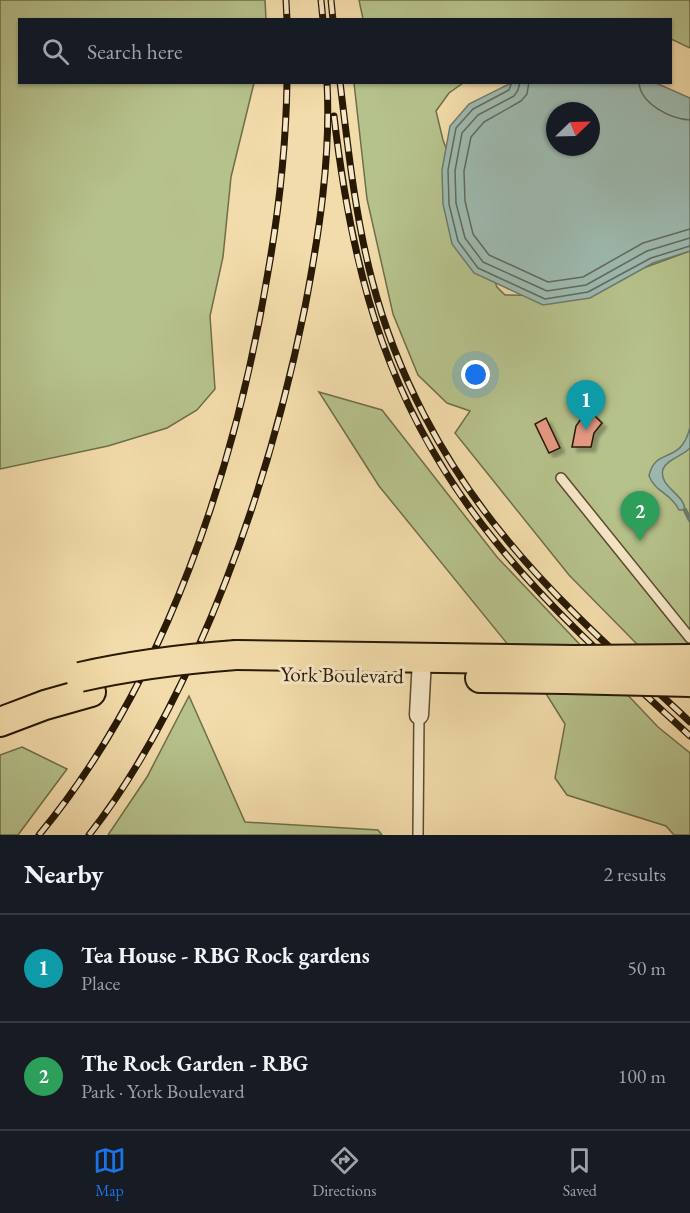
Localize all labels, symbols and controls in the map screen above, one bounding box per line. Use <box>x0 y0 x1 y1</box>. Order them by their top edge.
search box <box>18 18 672 84</box>
icon: search <box>39 35 72 68</box>
text: Search here <box>87 37 182 66</box>
north arrow <box>546 102 600 156</box>
your location <box>461 360 490 389</box>
pin: 1 <box>566 380 606 430</box>
pin: 2 <box>620 492 660 541</box>
street label: York Boulevard <box>280 660 404 689</box>
text: Nearby <box>24 857 104 891</box>
text: 2 results <box>603 861 666 887</box>
text: Tea House - RBG Rock gardens <box>81 941 370 970</box>
text: 1 <box>38 955 49 981</box>
text: 50 m <box>627 955 666 981</box>
text: Place <box>81 970 120 996</box>
text: The Rock Garden - RBG <box>81 1049 308 1078</box>
text: 2 <box>38 1063 49 1089</box>
text: 100 m <box>618 1063 666 1089</box>
text: Park · York Boulevard <box>81 1078 245 1104</box>
tab: Map <box>93 1144 126 1201</box>
tab: Directions <box>312 1144 377 1201</box>
tab: Saved <box>563 1144 597 1201</box>

